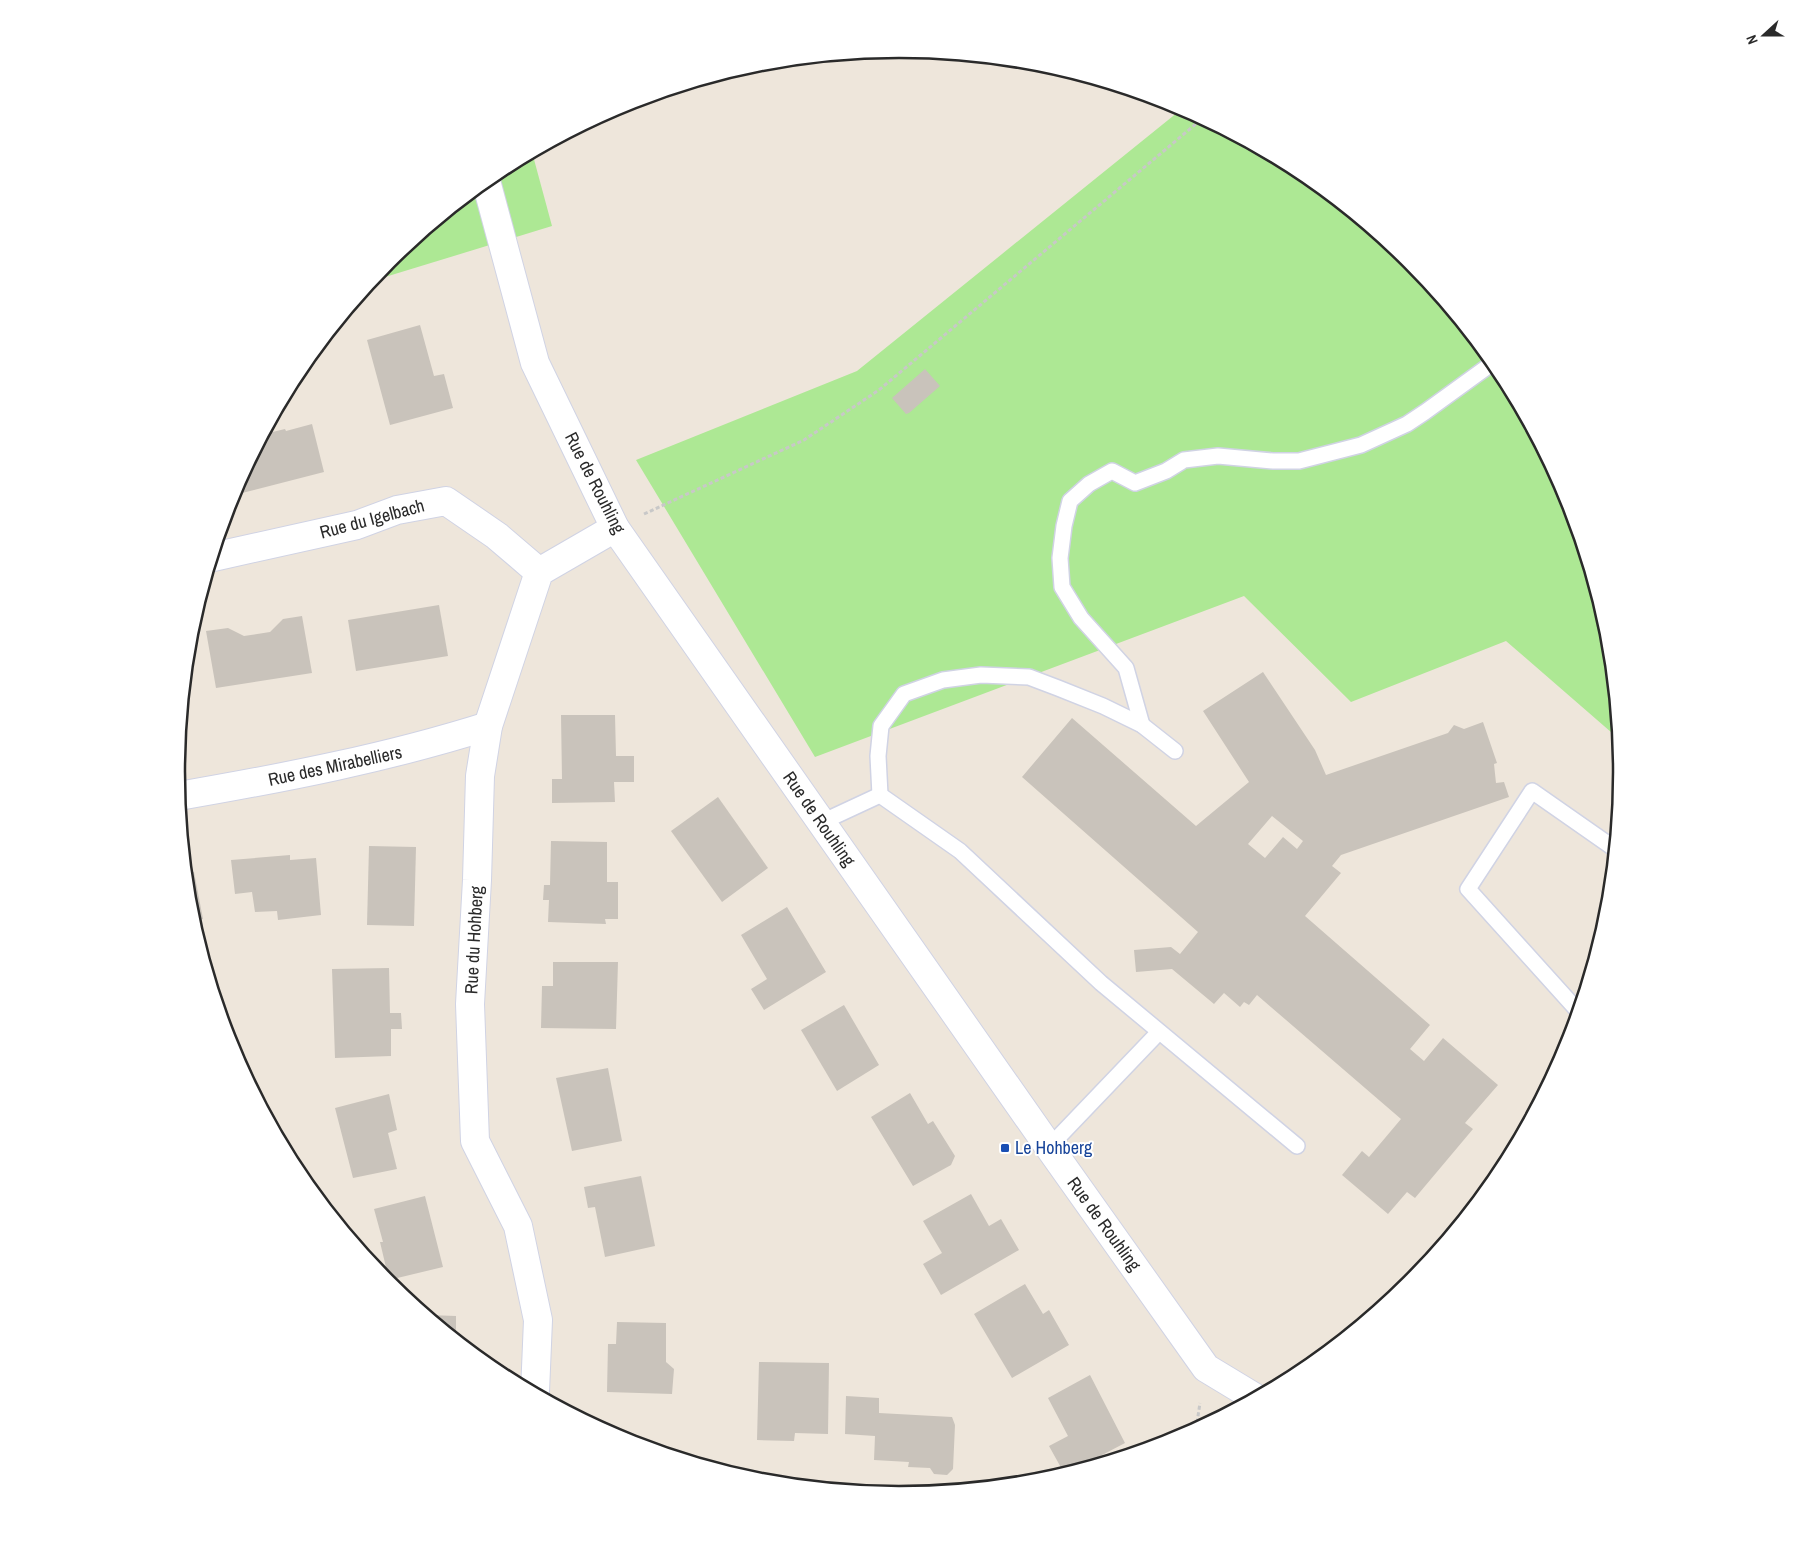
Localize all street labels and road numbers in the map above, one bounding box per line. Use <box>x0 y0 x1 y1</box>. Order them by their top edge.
street label: Rue de Rouhling <box>559 428 632 538</box>
street label: Rue du Igelbach <box>317 493 427 545</box>
street label: Rue des Mirabelliers <box>266 739 404 792</box>
street label: Rue de Rouhling <box>777 766 862 872</box>
street label: Rue du Hohberg <box>458 884 489 995</box>
street label: Rue de Rouhling <box>1062 1172 1148 1276</box>

